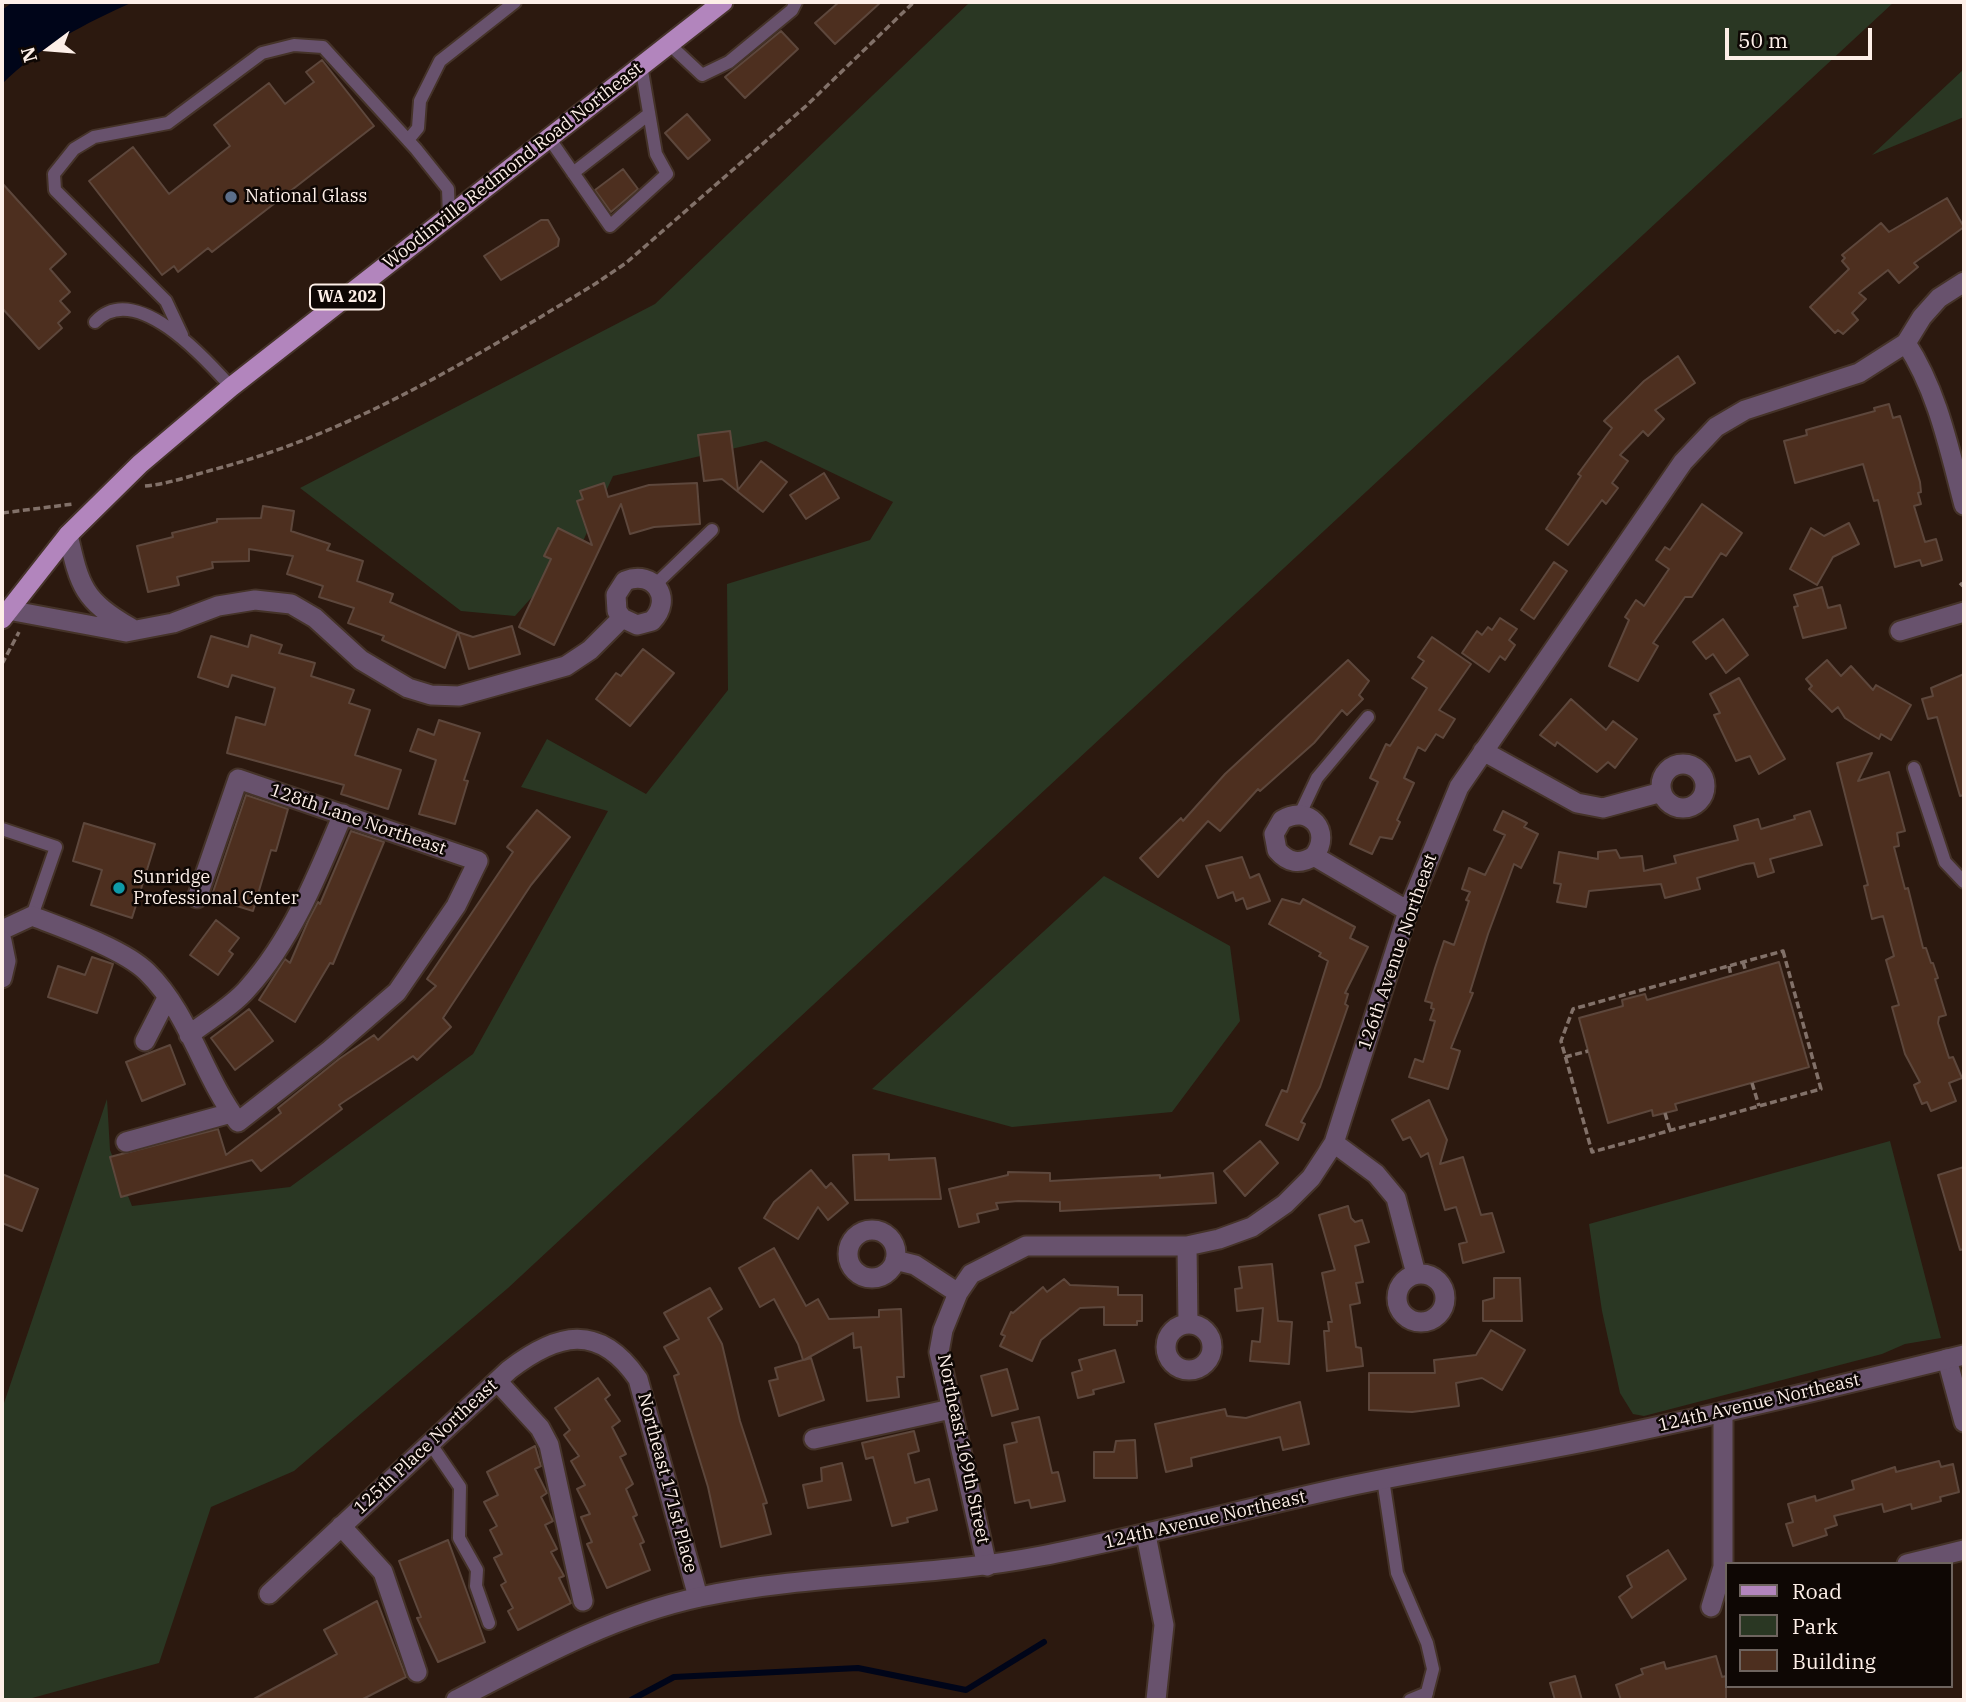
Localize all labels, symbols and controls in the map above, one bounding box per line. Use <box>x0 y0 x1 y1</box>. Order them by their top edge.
north arrow <box>14 14 84 84</box>
scale bar <box>1728 14 1875 58</box>
text: 50 m <box>1738 26 1788 54</box>
text: N <box>15 44 42 65</box>
street label: Woodinville Redmond Road Northeast <box>379 58 647 274</box>
place label: National Glass <box>245 186 367 208</box>
marker: National Glass <box>223 189 239 205</box>
road number: WA 202 <box>310 284 384 310</box>
street label: 128th Lane Northeast <box>267 780 449 860</box>
street label: 126th Avenue Northeast <box>1354 851 1442 1053</box>
place label: Sunridge Professional Center <box>133 867 299 910</box>
marker: Sunridge Professional Center <box>111 880 127 896</box>
street label: Northeast 169th Street <box>932 1352 994 1546</box>
street label: 124th Avenue Northeast <box>1656 1369 1862 1437</box>
street label: 125th Place Northeast <box>350 1375 502 1519</box>
street label: Northeast 171st Place <box>633 1391 701 1575</box>
street label: 124th Avenue Northeast <box>1102 1486 1308 1554</box>
legend <box>1724 1562 1952 1688</box>
text: Road <box>1792 1577 1842 1605</box>
text: Park <box>1792 1612 1838 1640</box>
text: Building <box>1792 1647 1876 1675</box>

